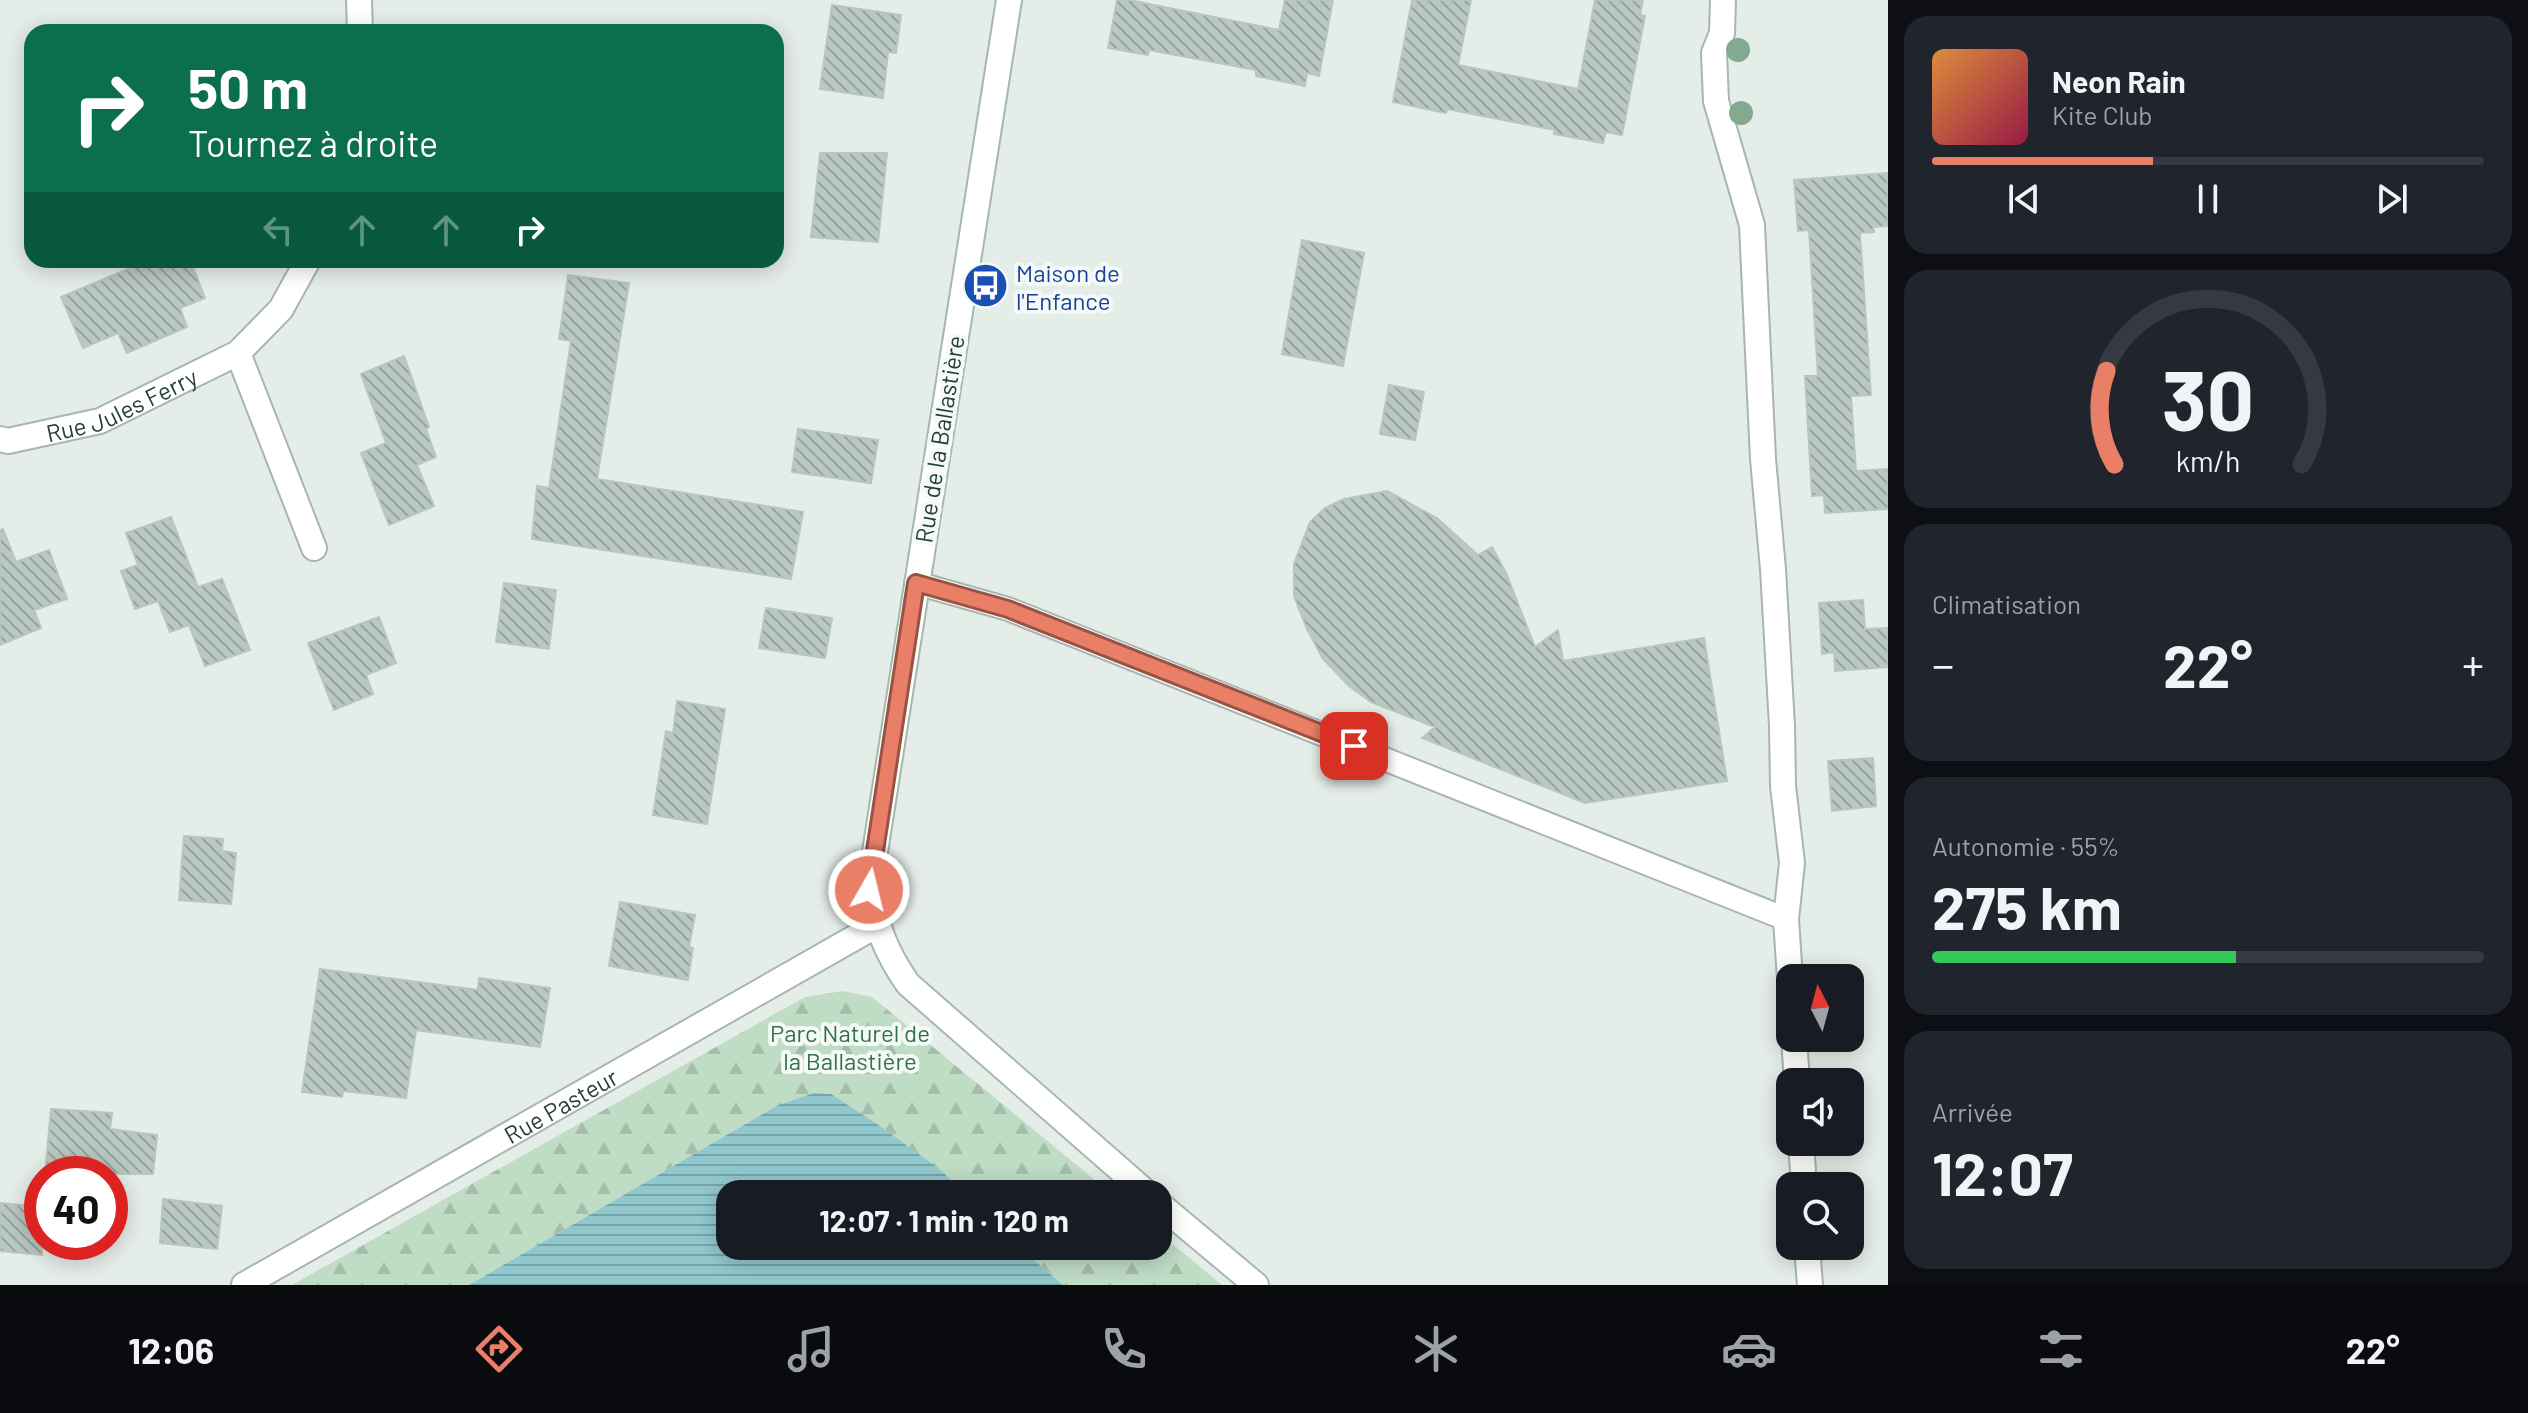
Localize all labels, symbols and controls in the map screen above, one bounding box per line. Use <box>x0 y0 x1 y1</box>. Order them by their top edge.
text: 50 m <box>188 53 308 120</box>
icon: right <box>56 56 160 160</box>
text: Neon Rain <box>2052 63 2186 99</box>
text: Kite Club <box>2052 99 2153 130</box>
text: Tournez à droite <box>188 121 438 164</box>
icon: previous <box>2002 177 2046 221</box>
icon: pause <box>2186 177 2230 221</box>
icon: next <box>2370 177 2414 221</box>
icon: left <box>256 208 300 252</box>
icon: ahead <box>340 208 384 252</box>
icon: ahead <box>424 208 468 252</box>
icon: right <box>508 208 552 252</box>
place label: Maison de l'Enfance <box>1016 258 1120 315</box>
bus stop icon: Maison de l'Enfance <box>961 262 1009 310</box>
street label: Rue de la Ballastière <box>908 333 970 545</box>
text: 30 <box>2162 347 2254 447</box>
street label: Rue Jules Ferry <box>43 361 202 447</box>
text: km/h <box>2176 443 2240 478</box>
text: Climatisation <box>1932 588 2081 619</box>
text: 22° <box>2163 628 2253 700</box>
text: − <box>1932 637 1954 690</box>
text: + <box>2462 637 2484 690</box>
pin <box>1320 712 1388 780</box>
icon: arrive <box>1332 724 1376 768</box>
text: Autonomie · 55% <box>1932 830 2120 861</box>
position arrow <box>827 848 911 932</box>
text: 275 km <box>1932 870 2122 942</box>
north arrow <box>1776 964 1864 1052</box>
map controls <box>1776 964 1864 1260</box>
park label: Parc Naturel de la Ballastière <box>770 1018 930 1075</box>
street label: Rue Pasteur <box>499 1061 623 1149</box>
button: sound <box>1776 1068 1864 1156</box>
text: Arrivée <box>1932 1096 2013 1127</box>
text: 12:07 <box>1932 1136 2073 1208</box>
speed limit sign: 40 <box>24 1156 128 1260</box>
button: search <box>1776 1172 1864 1260</box>
text: 12:07 · 1 min · 120 m <box>819 1202 1069 1238</box>
icon: directions <box>471 1321 527 1377</box>
icon: music <box>783 1321 839 1377</box>
icon: phone <box>1096 1321 1152 1377</box>
icon: climate <box>1408 1321 1464 1377</box>
icon: car <box>1721 1321 1777 1377</box>
icon: filters <box>2033 1321 2089 1377</box>
text: 12:06 <box>128 1328 214 1371</box>
text: 22° <box>2346 1328 2400 1371</box>

